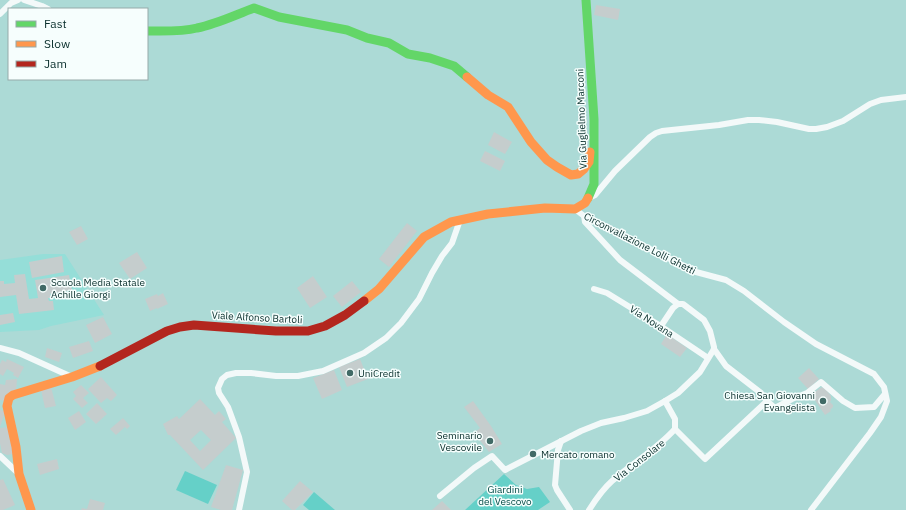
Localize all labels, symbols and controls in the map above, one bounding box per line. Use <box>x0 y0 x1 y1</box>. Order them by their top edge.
legend <box>8 8 148 80</box>
text: Fast <box>44 16 67 31</box>
text: Slow <box>44 36 70 51</box>
text: Jam <box>44 56 67 71</box>
street label: Via Guglielmo Marconi <box>573 69 590 169</box>
street label: Circonvallazione Lolli Ghetti <box>582 210 698 277</box>
place label: Scuola Media Statale Achille Giorgi <box>51 276 145 301</box>
marker: Scuola Media Statale Achille Giorgi <box>38 283 48 293</box>
street label: Via Novana <box>627 302 677 341</box>
street label: Viale Alfonso Bartoli <box>211 309 303 326</box>
place label: UniCredit <box>358 367 401 380</box>
marker: UniCredit <box>345 368 355 378</box>
place label: Chiesa San Giovanni Evangelista <box>724 389 816 414</box>
marker: Chiesa San Giovanni Evangelista <box>818 396 828 406</box>
place label: Seminario Vescovile <box>437 429 482 454</box>
marker: Seminario Vescovile <box>485 436 495 446</box>
street label: Via Consolare <box>611 436 668 484</box>
place label: Mercato romano <box>541 448 615 461</box>
marker: Mercato romano <box>528 449 538 459</box>
park label: Giardini del Vescovo <box>478 483 532 508</box>

